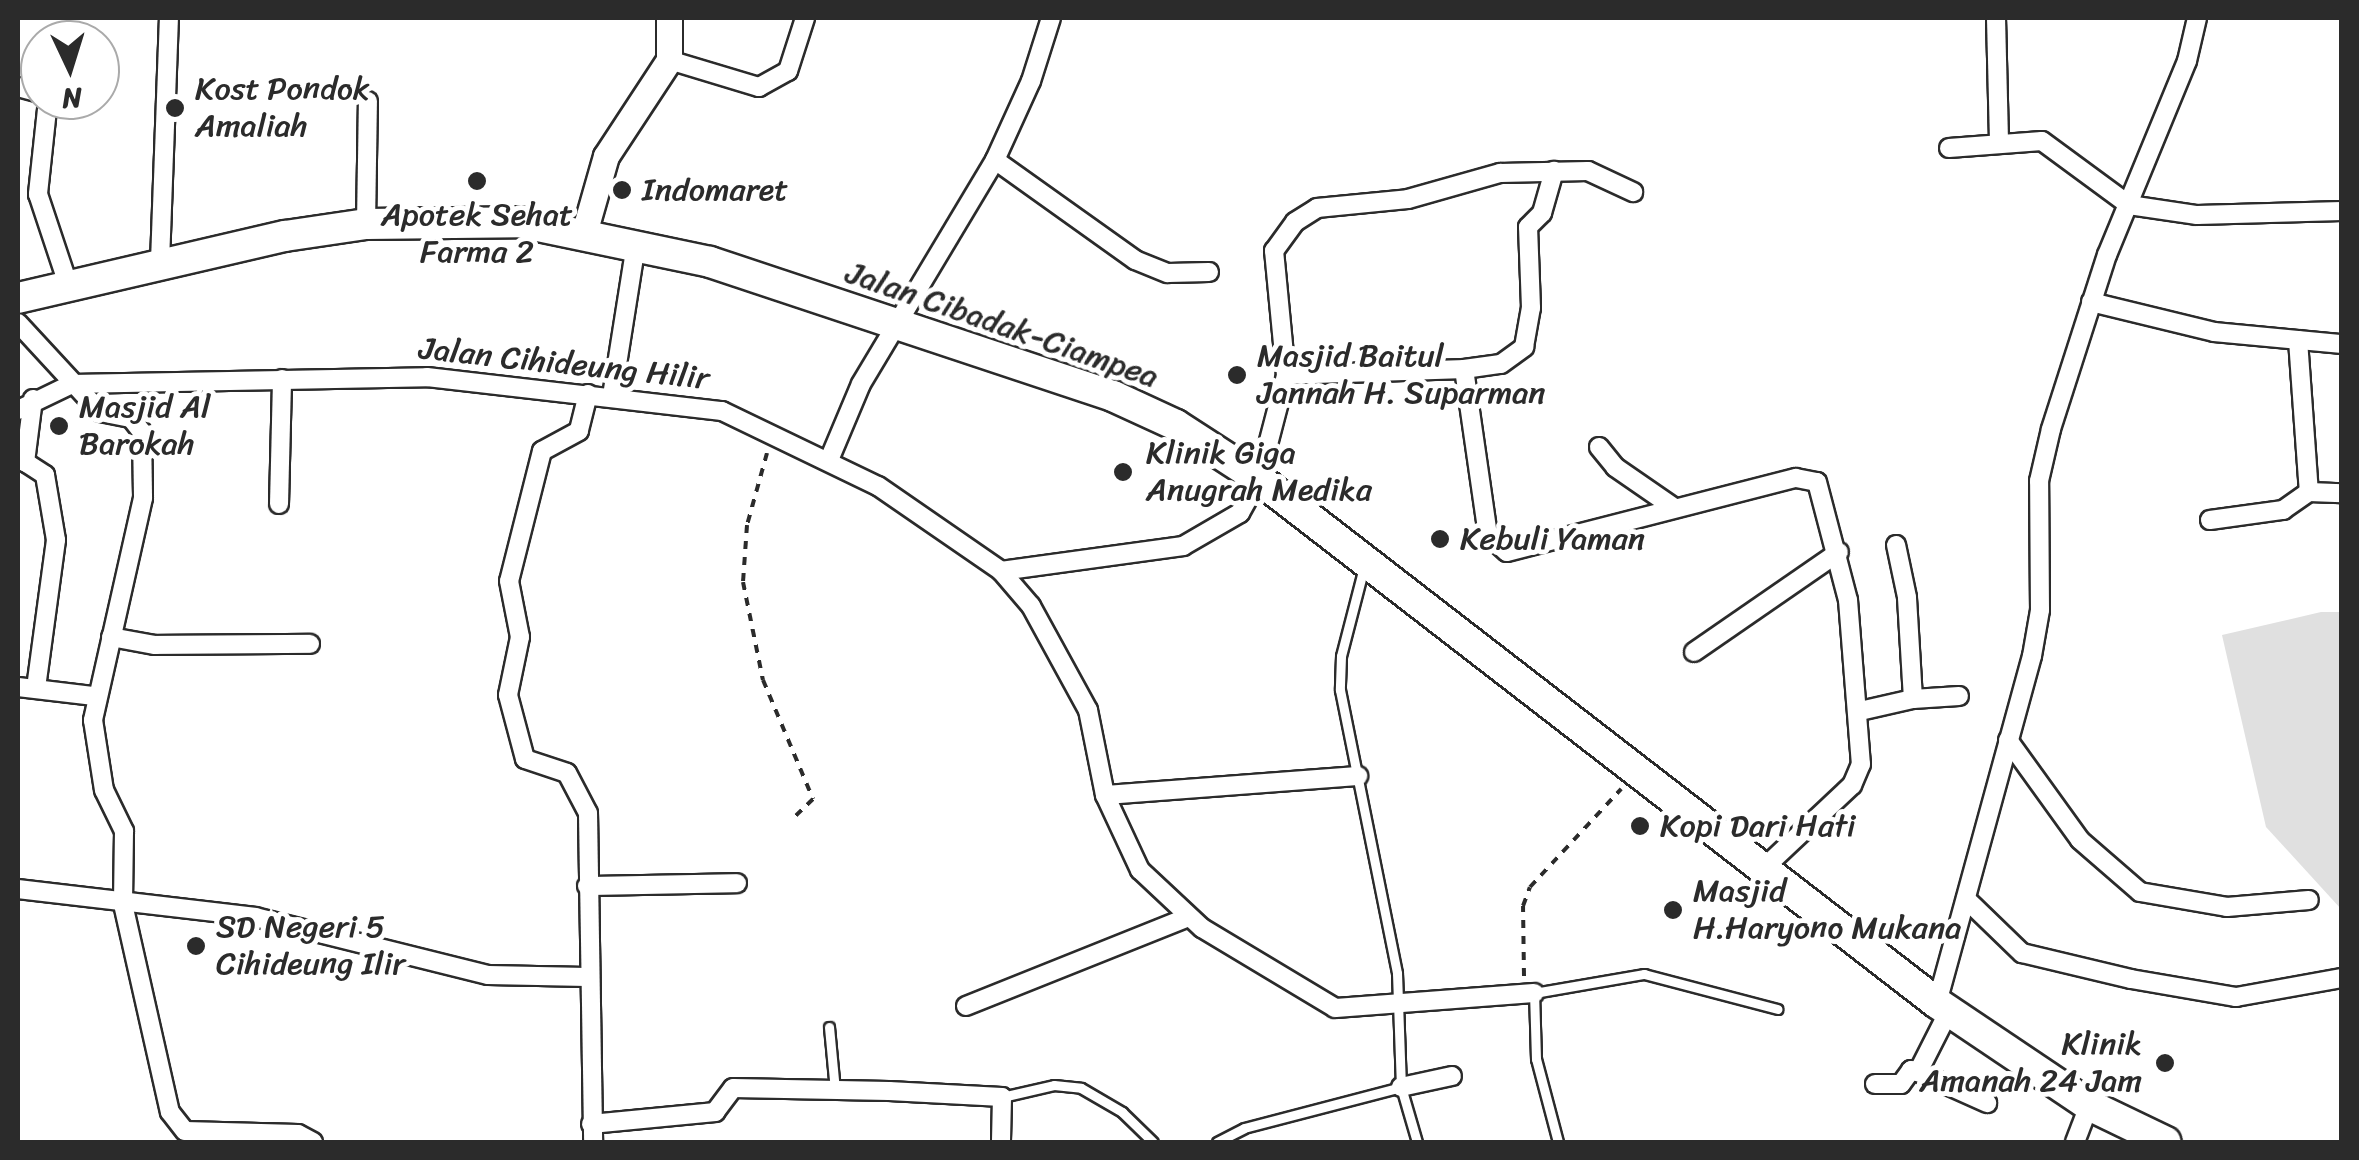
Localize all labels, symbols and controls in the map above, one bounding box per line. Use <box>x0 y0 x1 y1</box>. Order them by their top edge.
north arrow <box>20 20 120 120</box>
place label: Kost Pondok Amaliah <box>195 71 371 146</box>
text: N <box>61 73 83 124</box>
marker: Kost Pondok Amaliah <box>164 97 186 119</box>
marker: Apotek Sehat Farma 2 <box>466 170 488 192</box>
place label: Indomaret <box>642 171 788 209</box>
marker: Indomaret <box>611 179 633 201</box>
place label: Apotek Sehat Farma 2 <box>380 197 574 272</box>
street label: Jalan Cibadak-Ciampea <box>841 254 1163 396</box>
street label: Jalan Cihideung Hilir <box>418 330 710 398</box>
place label: Masjid Baitul Jannah H. Suparman <box>1257 338 1546 413</box>
marker: Masjid Baitul Jannah H. Suparman <box>1226 364 1248 386</box>
place label: Masjid Al Barokah <box>79 389 210 464</box>
marker: Masjid Al Barokah <box>48 415 70 437</box>
place label: Klinik Giga Anugrah Medika <box>1146 435 1373 510</box>
marker: Klinik Giga Anugrah Medika <box>1110 459 1136 485</box>
place label: Kebuli Yaman <box>1460 520 1645 558</box>
marker: Kebuli Yaman <box>1429 528 1451 550</box>
place label: Kopi Dari Hati <box>1660 807 1857 845</box>
marker: Kopi Dari Hati <box>1629 815 1651 837</box>
place label: Masjid H.Haryono Mukana <box>1693 873 1961 948</box>
marker: Masjid H.Haryono Mukana <box>1662 899 1684 921</box>
place label: SD Negeri 5 Cihideung Ilir <box>216 909 405 984</box>
marker: SD Negeri 5 Cihideung Ilir <box>185 935 207 957</box>
place label: Klinik Amanah 24 Jam <box>1920 1026 2142 1101</box>
marker: Klinik Amanah 24 Jam <box>2152 1050 2178 1076</box>

